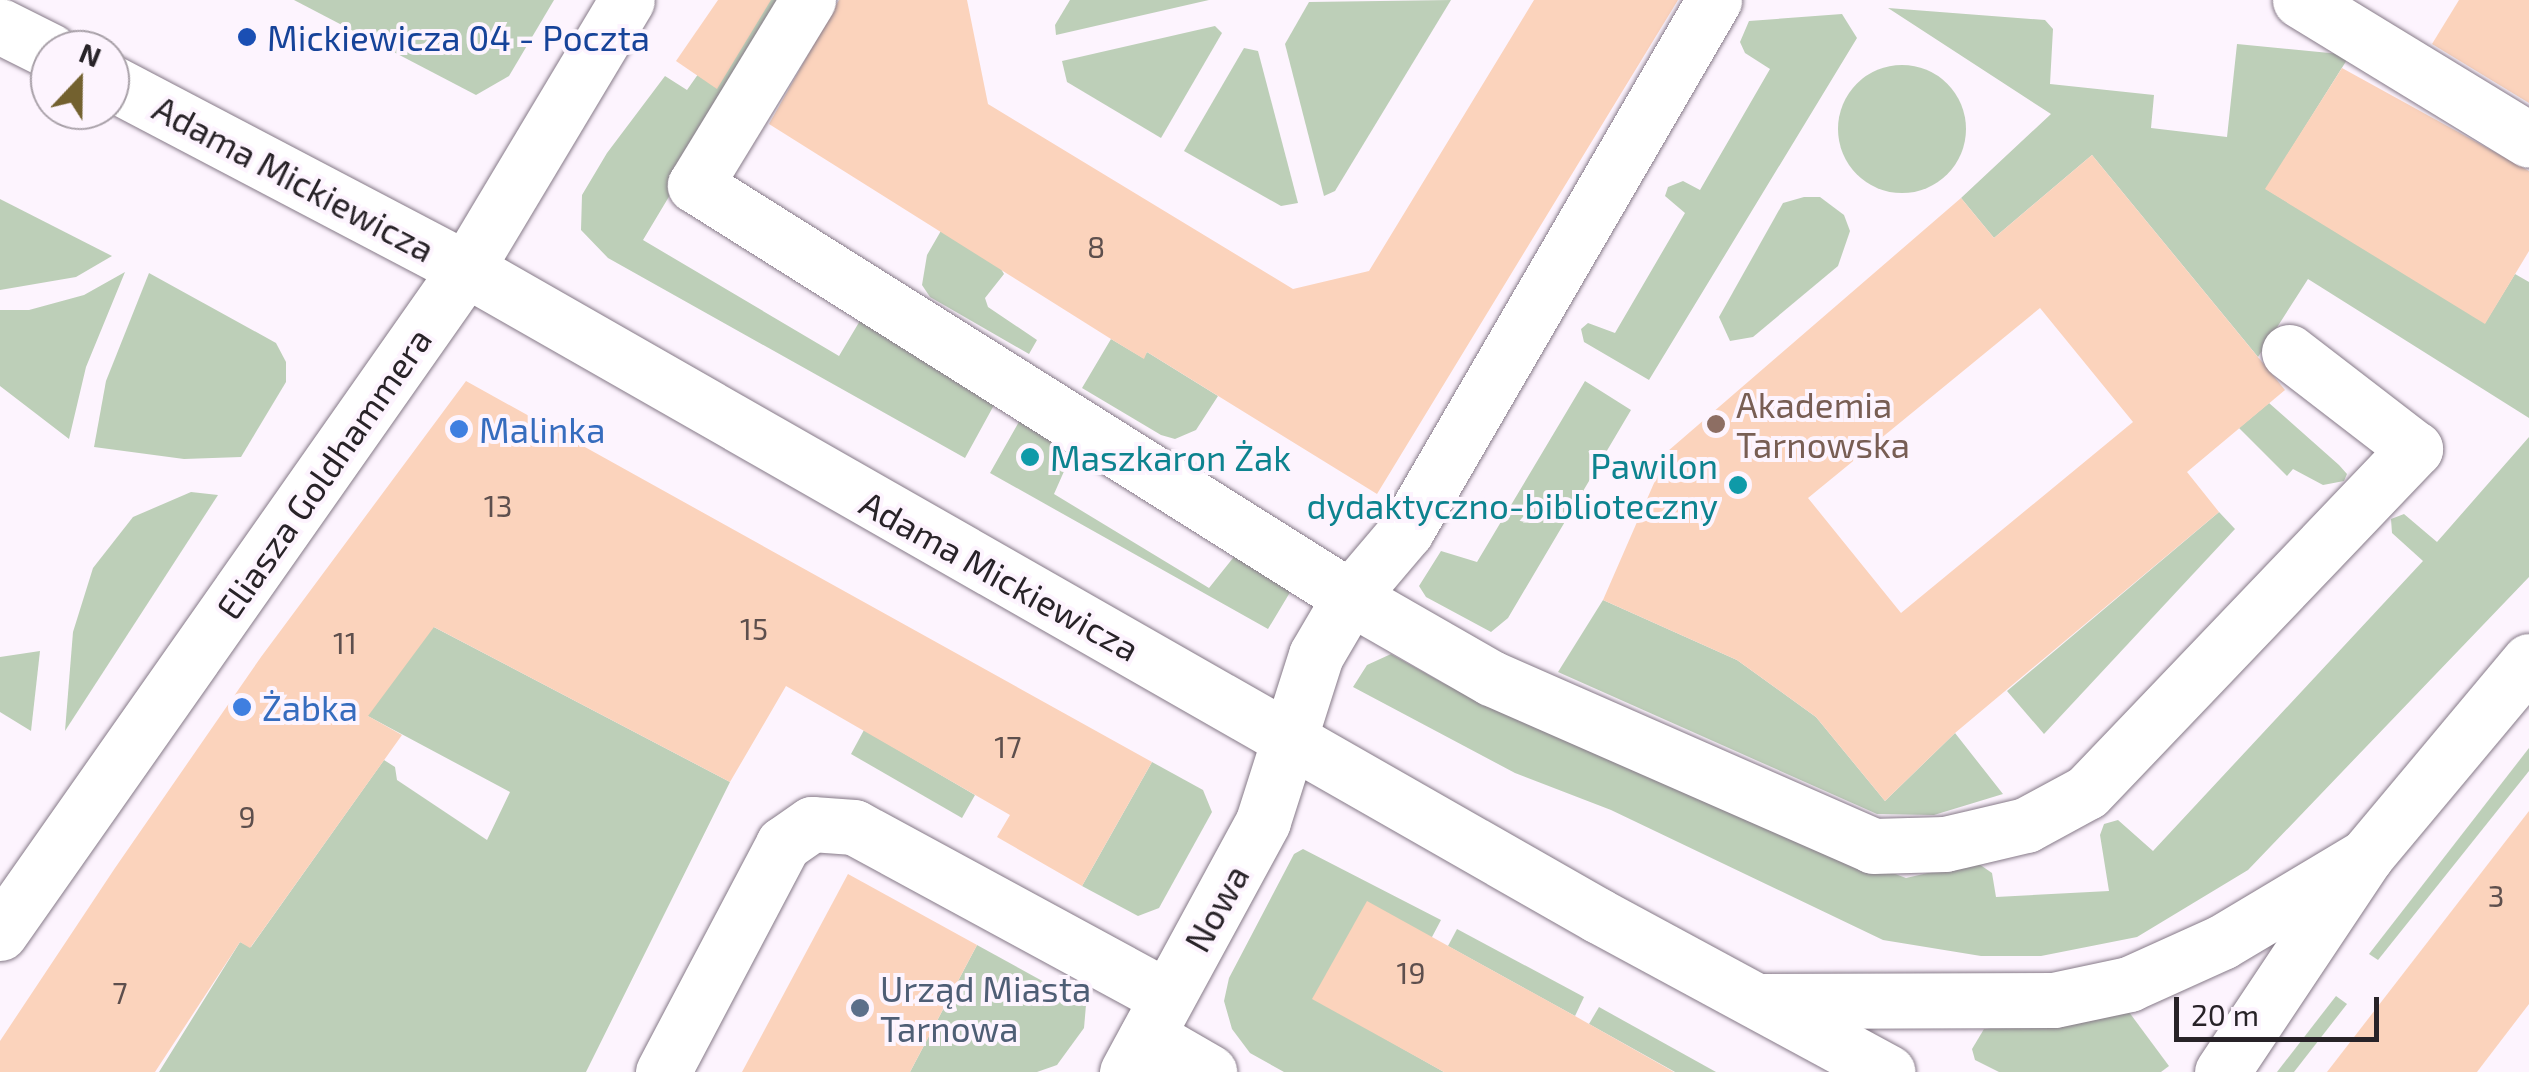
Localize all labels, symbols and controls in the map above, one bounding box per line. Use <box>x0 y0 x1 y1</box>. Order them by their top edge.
place label: Mickiewicza 04 - Poczta <box>267 16 650 58</box>
marker: Mickiewicza 04 - Poczta <box>236 26 258 48</box>
north arrow <box>30 30 130 130</box>
text: N <box>75 34 106 74</box>
street label: Adama Mickiewicza <box>146 86 442 270</box>
house number: 8 <box>1087 228 1105 264</box>
street label: Eliasza Goldhammera <box>207 319 439 627</box>
place label: Akademia Tarnowska <box>1736 383 1910 465</box>
place label: Malinka <box>479 408 605 450</box>
marker: Akademia Tarnowska <box>1705 413 1727 435</box>
marker: Malinka <box>448 418 470 440</box>
place label: Maszkaron Żak <box>1050 436 1291 478</box>
place label: Pawilon dydaktyczno-biblioteczny <box>1307 444 1718 526</box>
marker: Maszkaron Żak <box>1019 446 1041 468</box>
marker: Pawilon dydaktyczno-biblioteczny <box>1727 474 1749 496</box>
street label: Adama Mickiewicza <box>853 481 1147 669</box>
house number: 13 <box>484 487 512 523</box>
house number: 15 <box>740 610 768 646</box>
house number: 11 <box>333 624 357 660</box>
place label: Żabka <box>262 686 358 728</box>
marker: Żabka <box>231 696 253 718</box>
house number: 17 <box>994 728 1022 764</box>
house number: 9 <box>238 798 256 834</box>
street label: Nowa <box>1175 857 1257 959</box>
house number: 3 <box>2488 877 2504 913</box>
house number: 19 <box>1396 954 1426 990</box>
place label: Urząd Miasta Tarnowa <box>880 967 1091 1049</box>
house number: 7 <box>112 974 128 1010</box>
scale bar <box>2179 977 2384 1039</box>
text: 20 m <box>2191 996 2259 1032</box>
marker: Urząd Miasta Tarnowa <box>849 997 871 1019</box>

